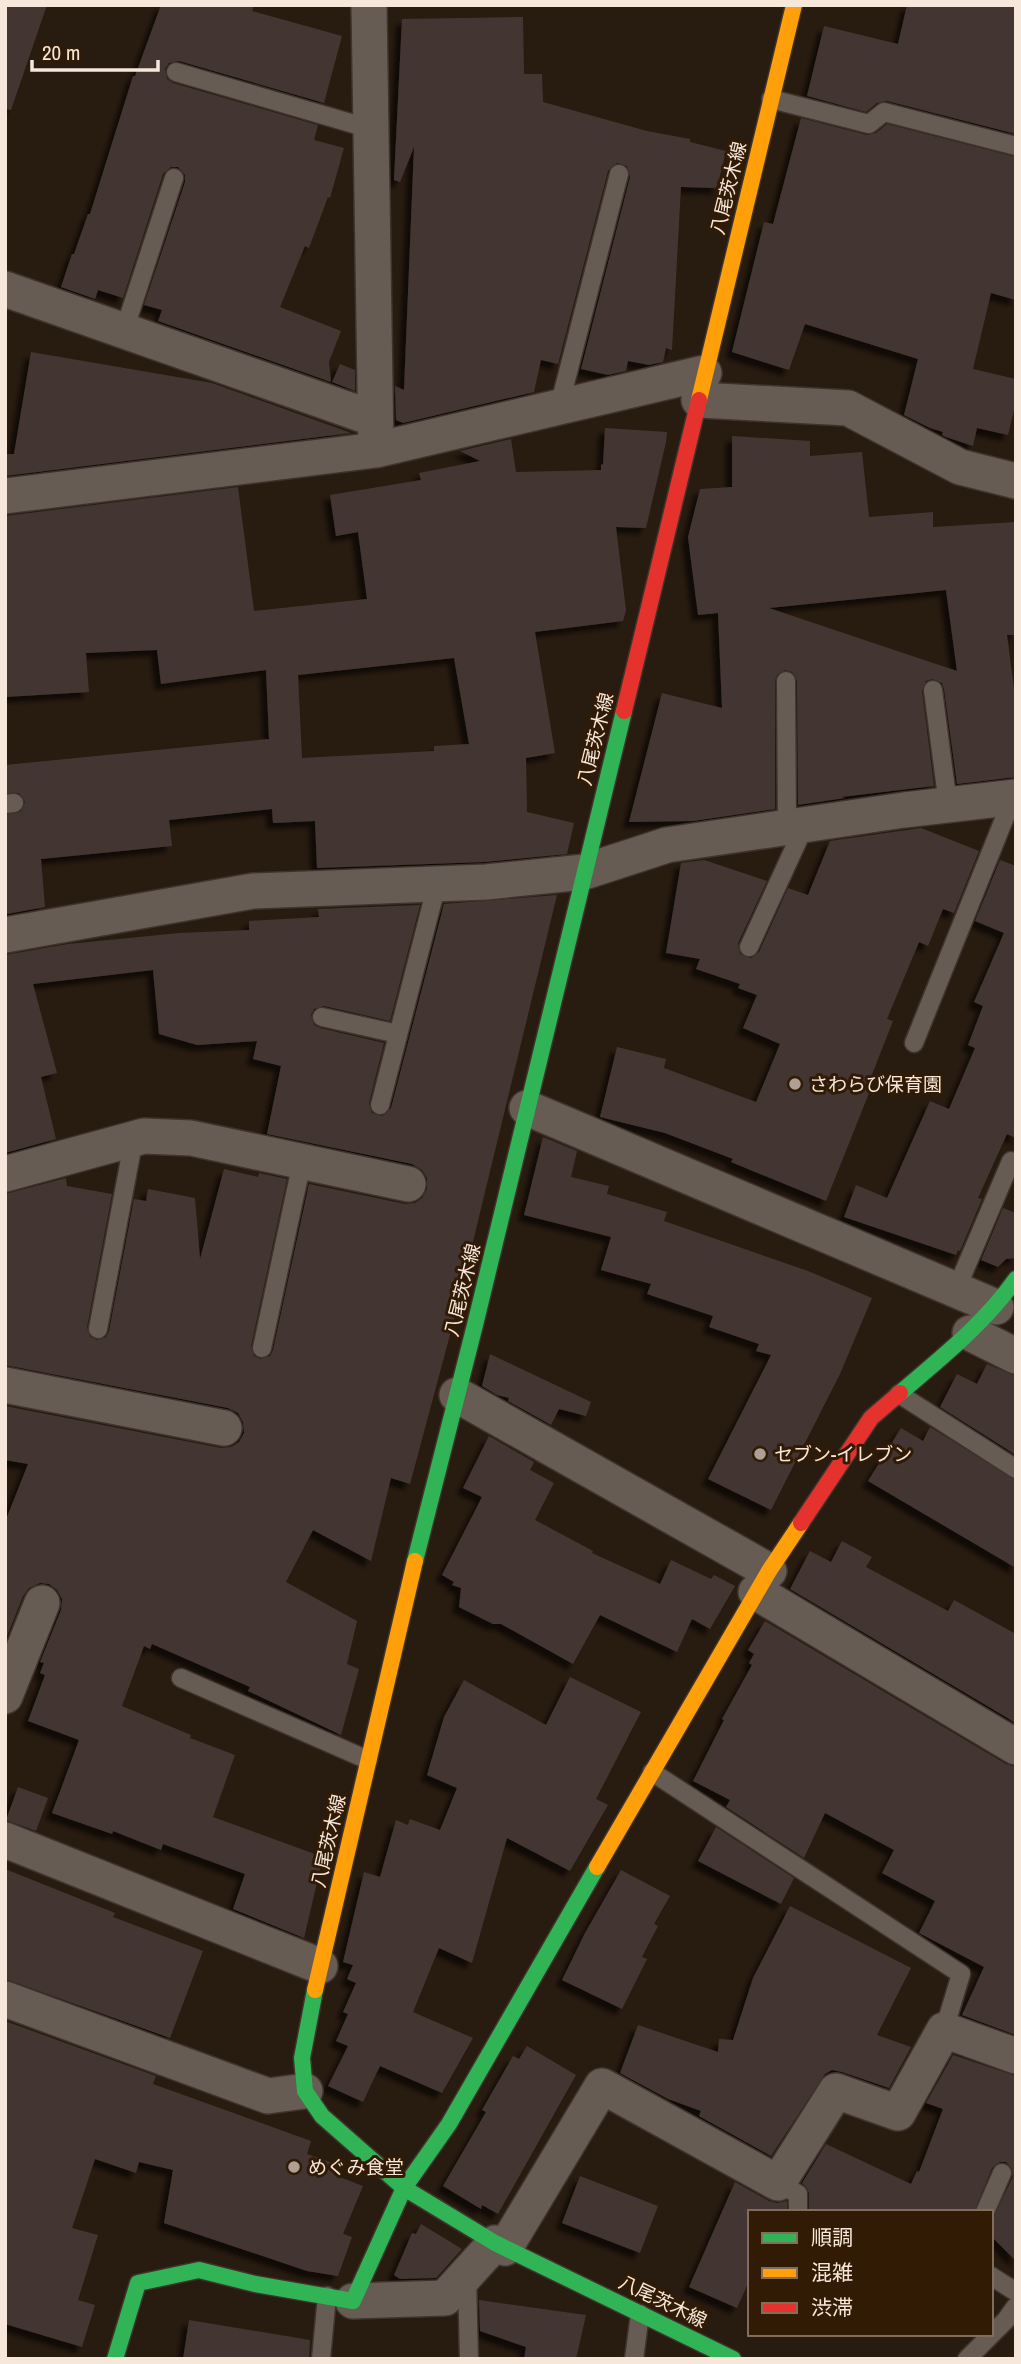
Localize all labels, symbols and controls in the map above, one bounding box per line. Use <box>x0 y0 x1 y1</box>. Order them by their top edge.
scale bar <box>32 28 158 72</box>
text: 20 m <box>42 38 80 67</box>
street label: 八尾茨木線 <box>704 139 752 237</box>
street label: 八尾茨木線 <box>571 690 619 788</box>
place label: さわらび保育園 <box>809 1071 942 1097</box>
marker: さわらび保育園 <box>787 1076 803 1092</box>
street label: 八尾茨木線 <box>438 1241 486 1339</box>
place label: セブン-イレブン <box>774 1441 912 1467</box>
marker: セブン-イレブン <box>752 1446 768 1462</box>
street label: 八尾茨木線 <box>305 1792 351 1890</box>
place label: めぐみ食堂 <box>308 2154 404 2180</box>
marker: めぐみ食堂 <box>286 2159 302 2175</box>
legend <box>748 2210 993 2336</box>
text: 順調 <box>811 2223 853 2252</box>
text: 混雑 <box>811 2258 853 2287</box>
street label: 八尾茨木線 <box>615 2268 711 2334</box>
text: 渋滞 <box>811 2293 853 2322</box>

